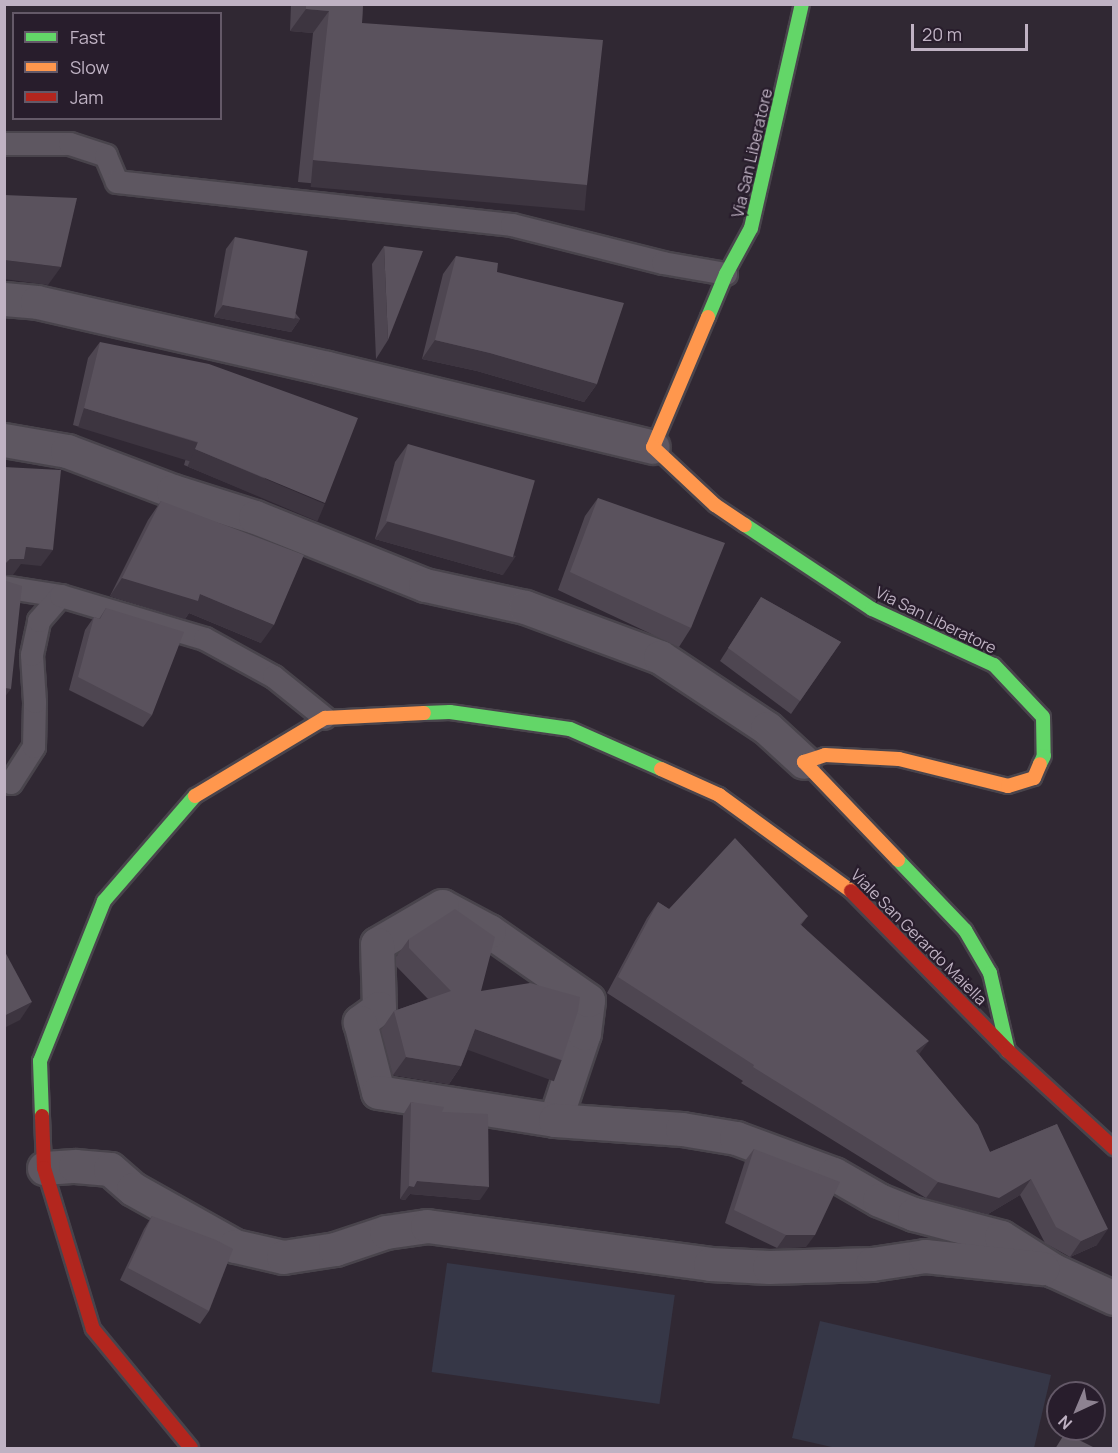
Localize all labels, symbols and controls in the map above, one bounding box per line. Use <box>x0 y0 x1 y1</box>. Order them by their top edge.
legend <box>12 12 222 120</box>
scale bar <box>914 12 1031 50</box>
text: 20 m <box>922 22 962 46</box>
text: Fast <box>70 25 105 49</box>
text: Slow <box>70 55 109 79</box>
text: Jam <box>70 85 104 109</box>
street label: Via San Liberatore <box>728 86 776 220</box>
street label: Via San Liberatore <box>872 582 1000 658</box>
street label: Viale San Gerardo Maiella <box>847 865 991 1009</box>
north arrow <box>1046 1381 1106 1441</box>
text: N <box>1053 1411 1077 1434</box>

